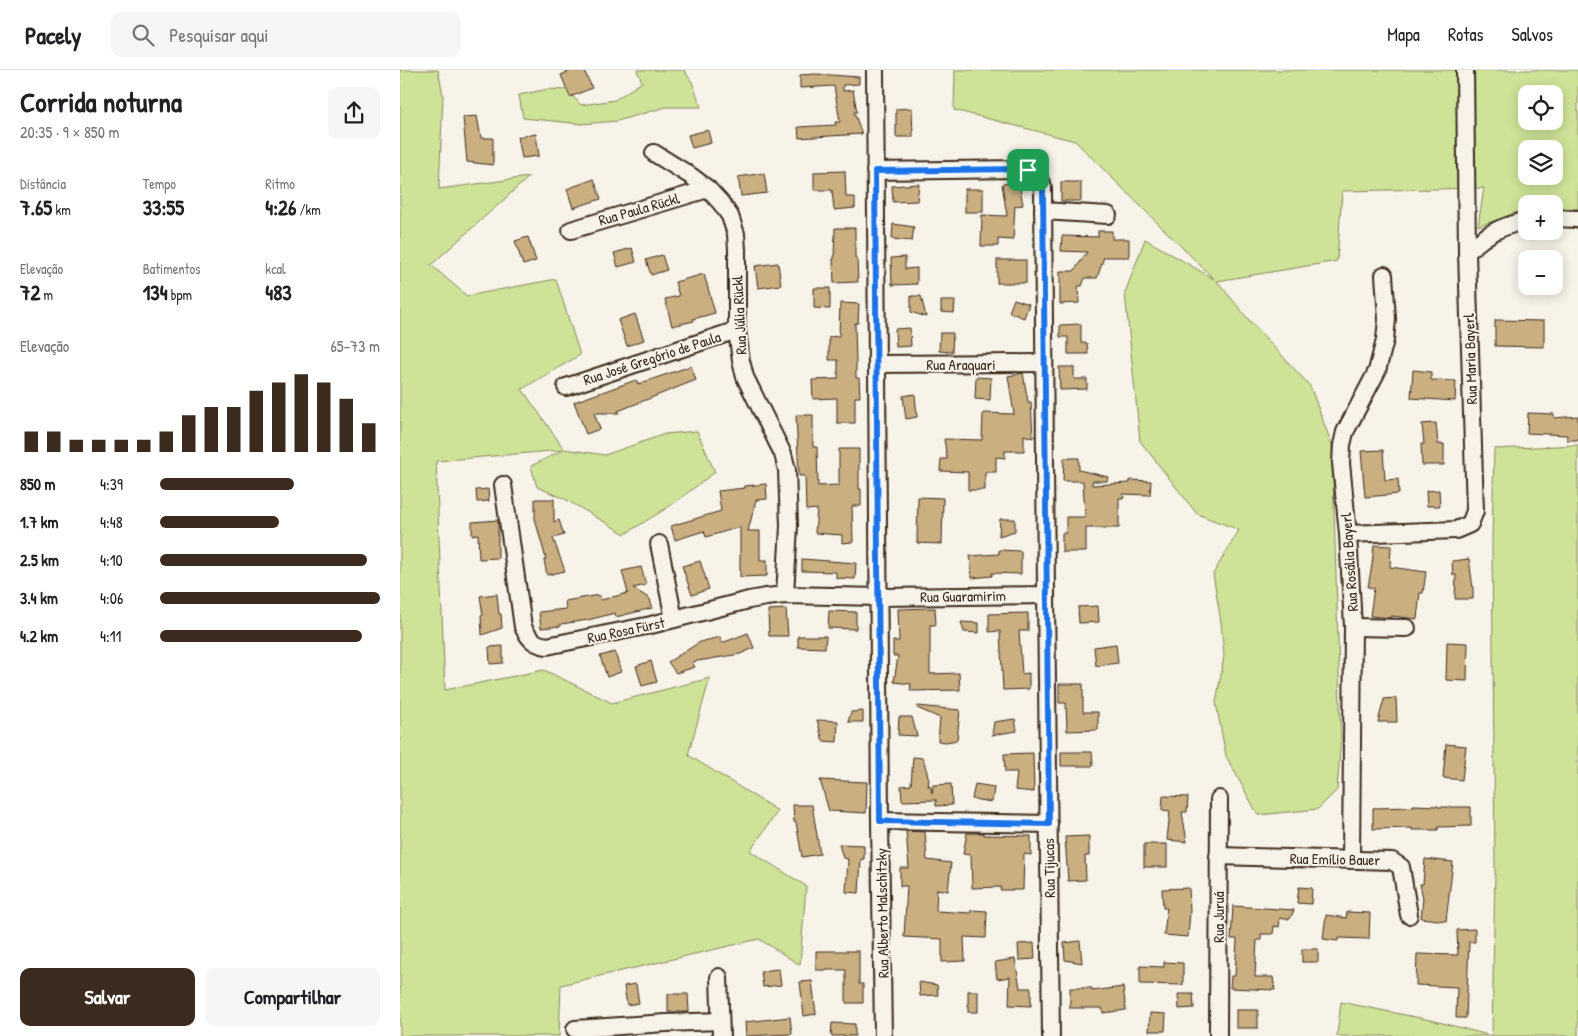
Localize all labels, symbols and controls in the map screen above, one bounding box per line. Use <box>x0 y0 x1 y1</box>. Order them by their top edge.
search box <box>111 12 461 57</box>
text: Pacely <box>25 19 81 51</box>
icon: search <box>129 21 157 49</box>
text: Pesquisar aqui <box>169 22 269 48</box>
text: Mapa <box>1387 22 1420 47</box>
text: Rotas <box>1448 22 1484 47</box>
text: Salvos <box>1512 22 1553 47</box>
text: Corrida noturna <box>20 83 182 121</box>
map controls <box>1518 85 1563 295</box>
button: locate <box>1518 85 1563 130</box>
button: share <box>328 87 380 139</box>
text: 20:35 · 9 × 850 m <box>20 121 119 143</box>
button: layers <box>1518 140 1563 185</box>
pin <box>1007 149 1049 191</box>
icon: arrive <box>1014 156 1042 184</box>
text: Distância <box>20 174 66 193</box>
text: Tempo <box>143 174 176 193</box>
text: Ritmo <box>265 174 295 193</box>
street label: Rua Paula Rückl <box>596 187 682 231</box>
text: 7.65 <box>20 193 52 222</box>
text: 33:55 <box>143 193 184 222</box>
text: 4:26 <box>265 193 296 222</box>
button: + <box>1518 195 1563 240</box>
text: km <box>52 200 71 219</box>
text: /km <box>296 200 321 219</box>
button: − <box>1518 250 1563 295</box>
text: Elevação <box>20 259 63 278</box>
text: Batimentos <box>143 259 200 278</box>
text: kcal <box>265 259 286 278</box>
street label: Rua Júlia Rückl <box>726 275 752 355</box>
text: 72 <box>20 278 40 307</box>
text: 134 <box>143 278 168 307</box>
text: 483 <box>265 278 292 307</box>
text: m <box>40 285 53 304</box>
text: bpm <box>168 285 192 304</box>
street label: Rua Maria Bayerl <box>1458 313 1482 405</box>
street label: Rua José Gregório de Paula <box>581 326 724 390</box>
text: Elevação <box>20 335 69 357</box>
text: 65–73 m <box>330 335 380 357</box>
street label: Rua Araquari <box>926 354 996 375</box>
text: 850 m <box>20 473 55 495</box>
text: 4:39 <box>100 473 123 495</box>
text: 1.7 km <box>20 511 58 533</box>
text: 4:48 <box>100 511 123 533</box>
street label: Rua Rosália Bayerl <box>1335 512 1363 612</box>
text: 2.5 km <box>20 549 59 571</box>
text: 4:10 <box>100 549 123 571</box>
street label: Rua Guaramirim <box>920 585 1006 607</box>
text: 3.4 km <box>20 587 58 609</box>
text: 4:06 <box>100 587 123 609</box>
street label: Rua Rosa Fürst <box>585 611 667 648</box>
text: 4.2 km <box>20 625 58 647</box>
text: 4:11 <box>100 625 121 647</box>
street label: Rua Tijucas <box>1038 838 1060 898</box>
street label: Rua Alberto Malschitzky <box>870 848 894 978</box>
street label: Rua Emílio Bauer <box>1290 848 1381 870</box>
street label: Rua Juruá <box>1208 891 1229 943</box>
button: Salvar <box>20 968 195 1026</box>
button: Compartilhar <box>205 968 380 1026</box>

